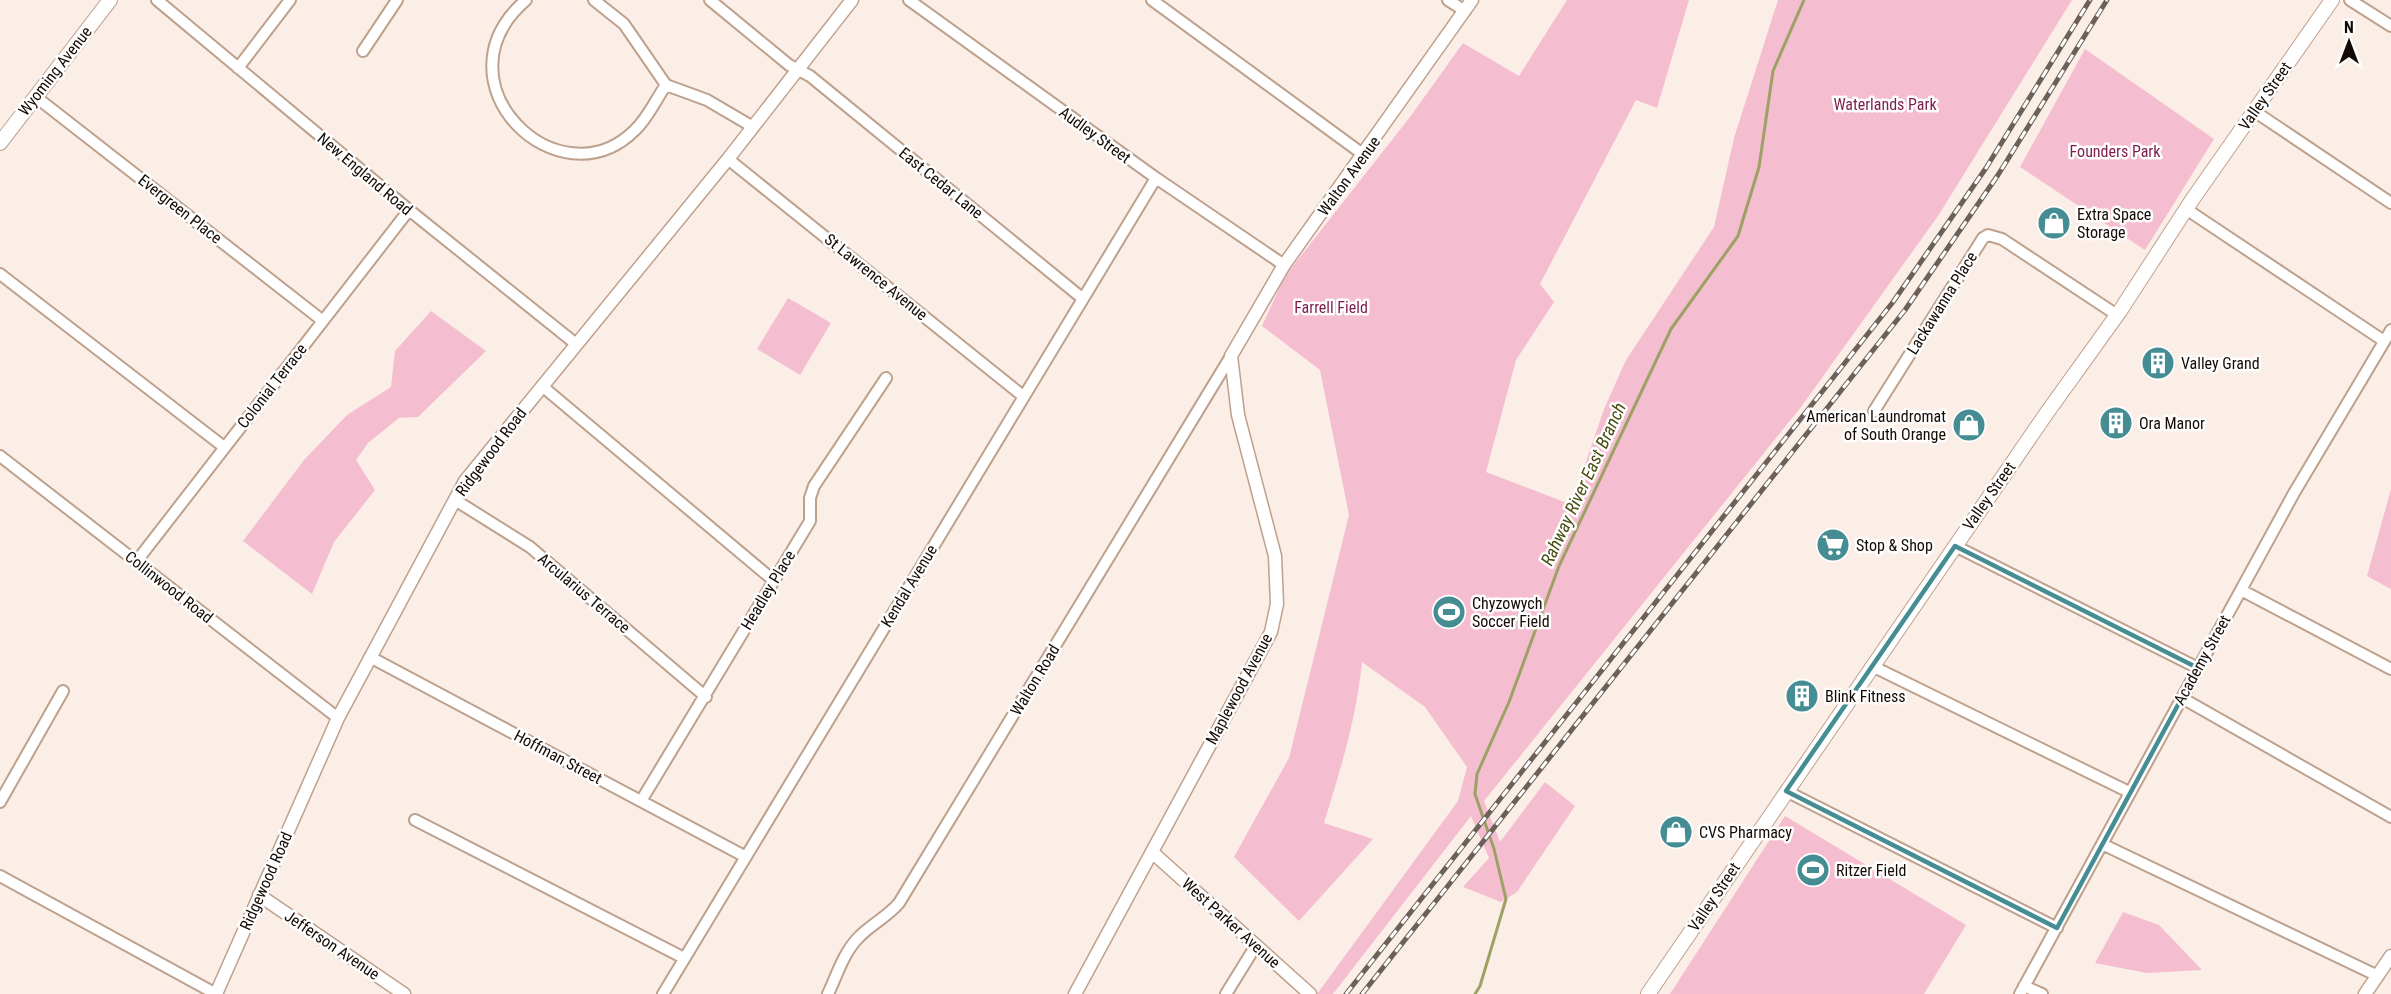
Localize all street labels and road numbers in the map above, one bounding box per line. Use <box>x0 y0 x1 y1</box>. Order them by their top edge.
street label: Wyoming Avenue <box>14 23 96 119</box>
street label: Valley Street <box>2235 58 2296 134</box>
street label: Audley Street <box>1056 103 1135 167</box>
street label: New England Road <box>314 129 416 219</box>
street label: Walton Avenue <box>1314 133 1384 219</box>
street label: East Cedar Lane <box>895 143 987 223</box>
street label: Evergreen Place <box>134 170 226 248</box>
street label: St Lawrence Avenue <box>821 230 931 324</box>
street label: Lackawanna Place <box>1903 248 1981 358</box>
street label: Colonial Terrace <box>233 340 311 432</box>
street label: Ridgewood Road <box>452 404 530 500</box>
street label: Valley Street <box>1959 458 2020 534</box>
street label: Kendal Avenue <box>877 541 941 631</box>
street label: Collinwood Road <box>121 547 217 627</box>
street label: Headley Place <box>737 547 799 633</box>
street label: Arcularius Terrace <box>534 549 634 637</box>
street label: Academy Street <box>2170 612 2235 708</box>
street label: Maplewood Avenue <box>1202 630 1276 748</box>
street label: Walton Road <box>1006 641 1064 719</box>
street label: Hoffman Street <box>511 726 605 788</box>
street label: Ridgewood Road <box>236 829 296 933</box>
street label: Valley Street <box>1684 859 1744 935</box>
street label: West Parker Avenue <box>1178 874 1284 972</box>
street label: Jefferson Avenue <box>281 906 383 984</box>

